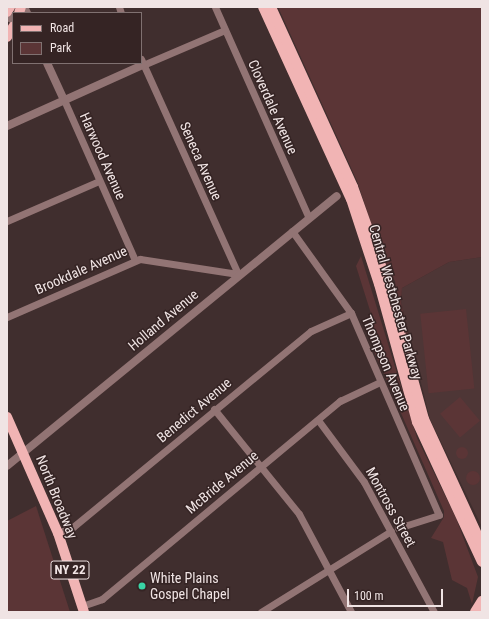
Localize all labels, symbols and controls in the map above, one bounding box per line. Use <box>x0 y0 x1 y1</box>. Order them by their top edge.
legend <box>12 12 142 64</box>
text: Road <box>50 21 74 35</box>
text: Park <box>50 41 71 55</box>
street label: Cloverdale Avenue <box>245 57 301 157</box>
street label: Harwood Avenue <box>76 110 130 202</box>
street label: Seneca Avenue <box>176 119 226 203</box>
street label: Central Westchester Parkway <box>366 222 426 382</box>
street label: Brookdale Avenue <box>32 242 130 298</box>
street label: Holland Avenue <box>125 286 201 354</box>
street label: Thompson Avenue <box>358 313 414 413</box>
street label: Benedict Avenue <box>153 374 235 446</box>
street label: McBride Avenue <box>182 447 262 517</box>
street label: North Broadway <box>33 453 81 541</box>
street label: Montross Street <box>362 464 420 550</box>
road number: NY 22 <box>50 559 90 581</box>
place label: White Plains Gospel Chapel <box>150 570 230 602</box>
marker: White Plains Gospel Chapel <box>137 581 147 591</box>
scale bar <box>349 581 445 607</box>
text: 100 m <box>354 589 384 603</box>

